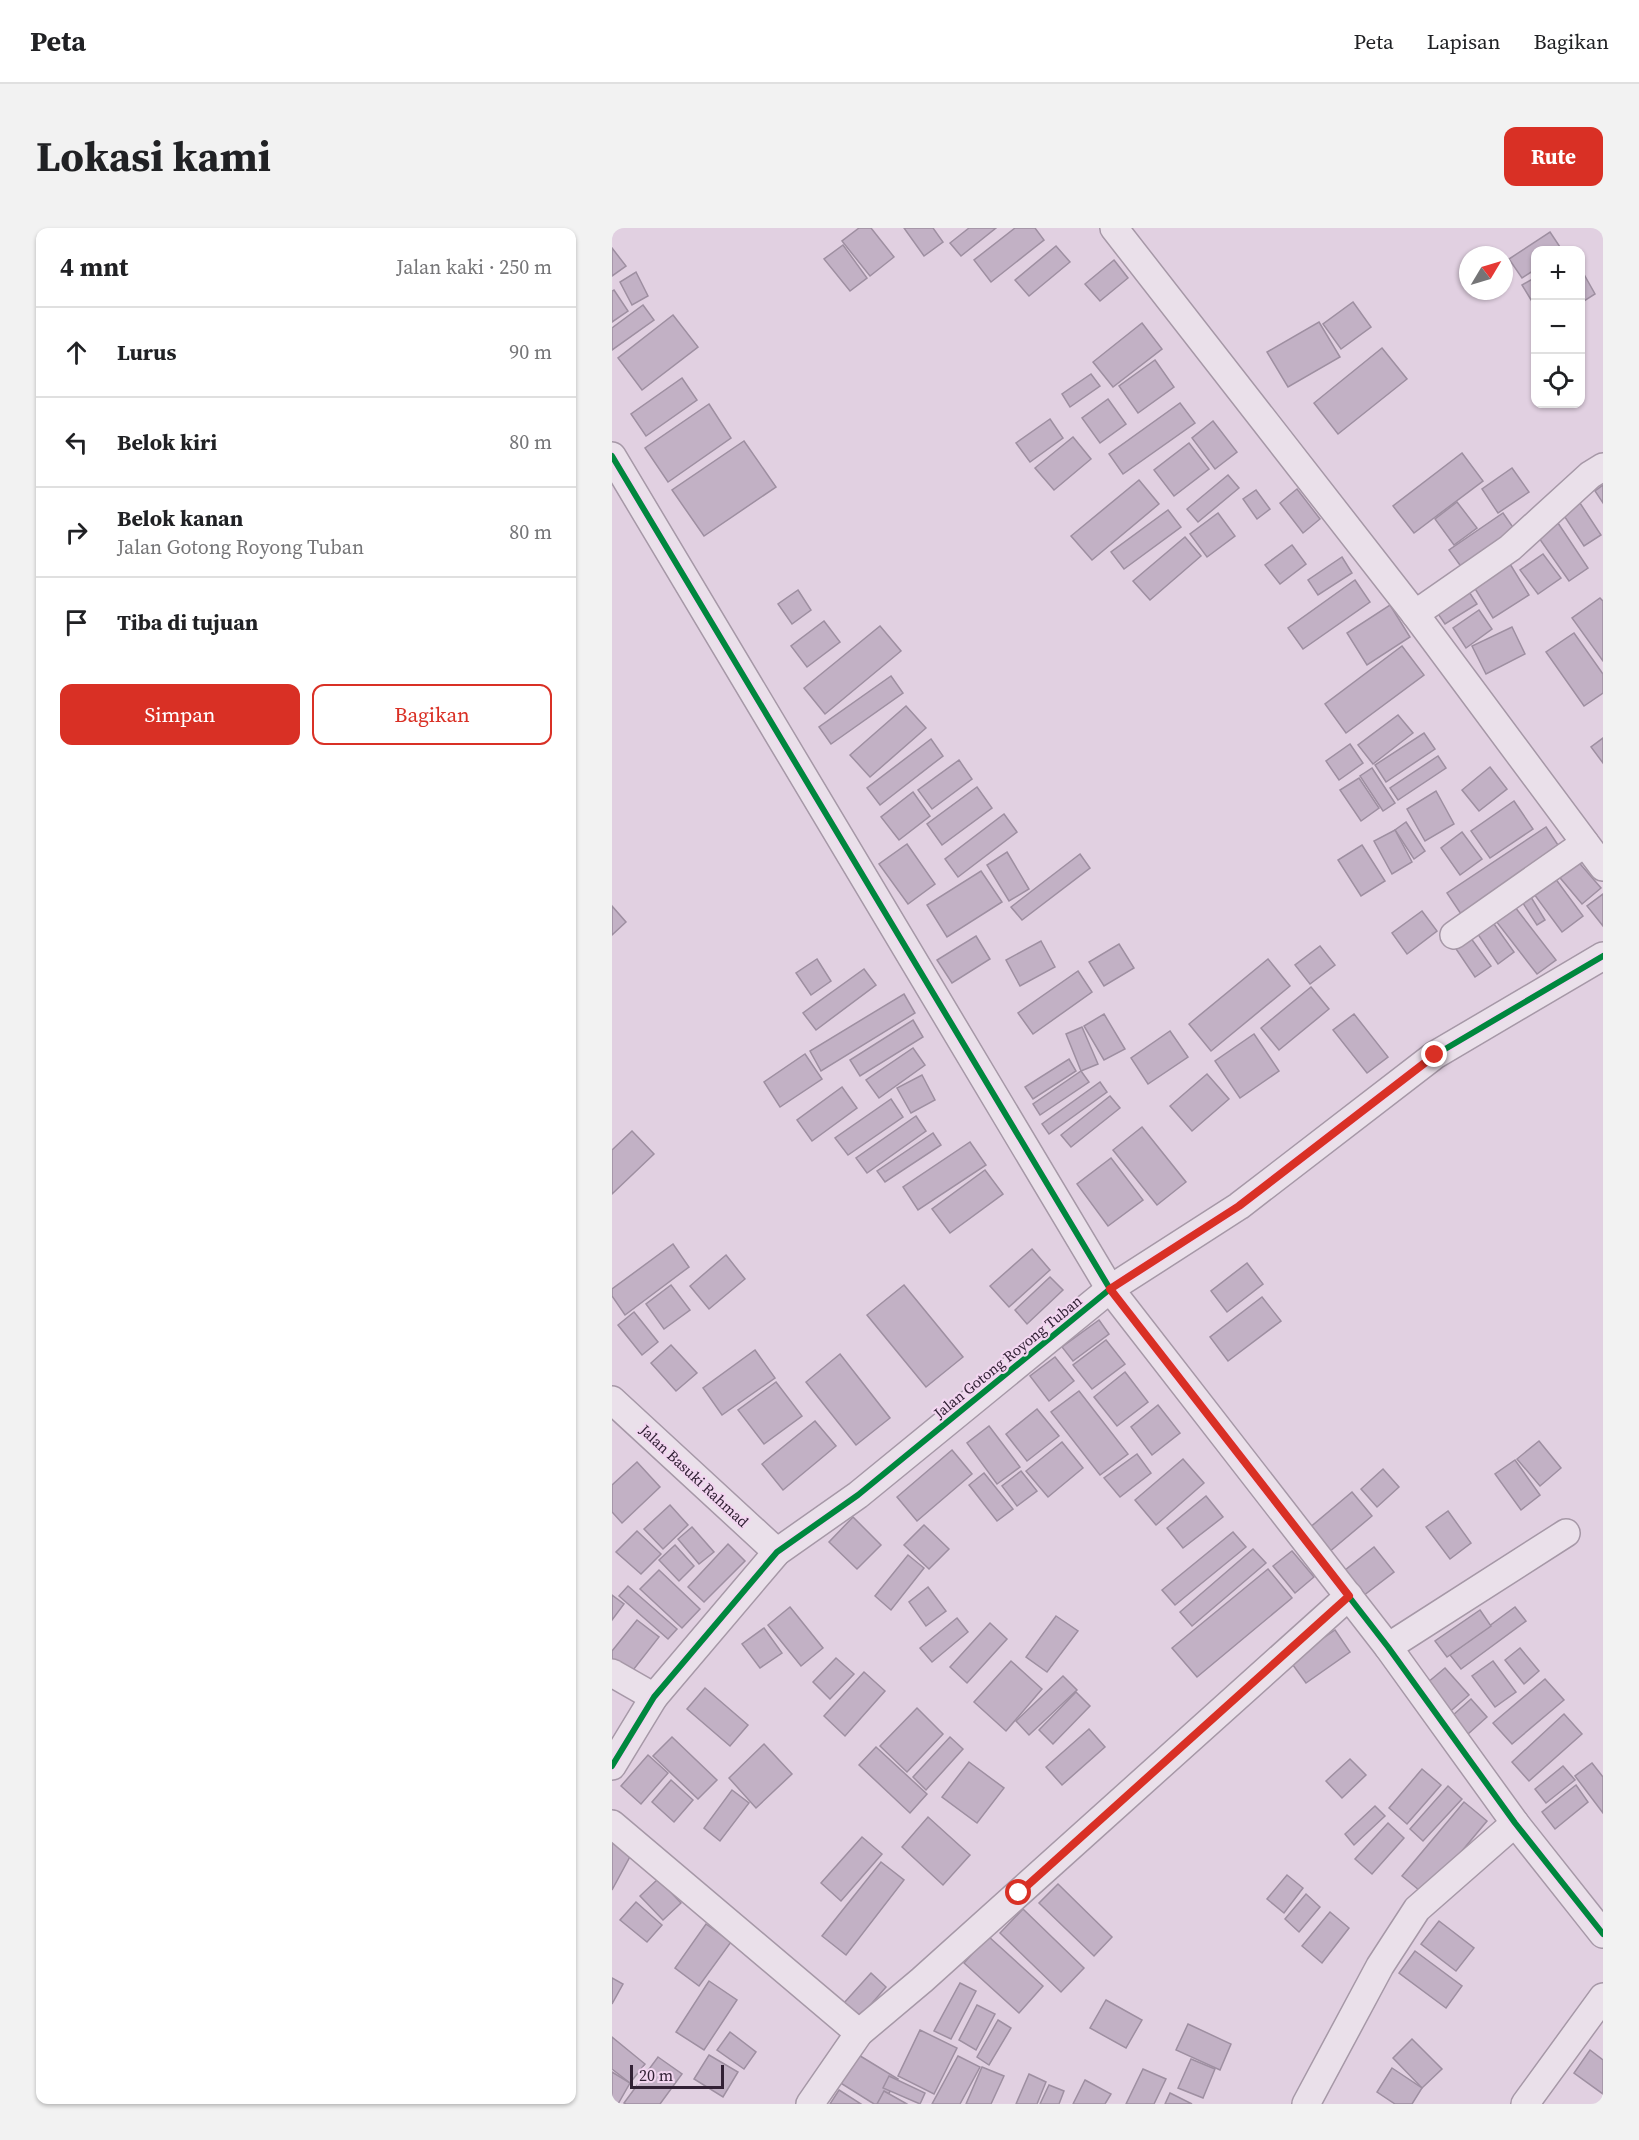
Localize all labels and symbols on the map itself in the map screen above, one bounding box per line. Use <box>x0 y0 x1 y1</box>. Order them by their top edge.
north arrow <box>1459 246 1513 300</box>
route end <box>1421 1041 1447 1067</box>
street label: Jalan Gotong Royong Tuban <box>928 1290 1086 1424</box>
street label: Jalan Basuki Rahmad <box>635 1419 754 1532</box>
route start <box>1005 1879 1031 1905</box>
scale bar <box>630 2062 724 2090</box>

